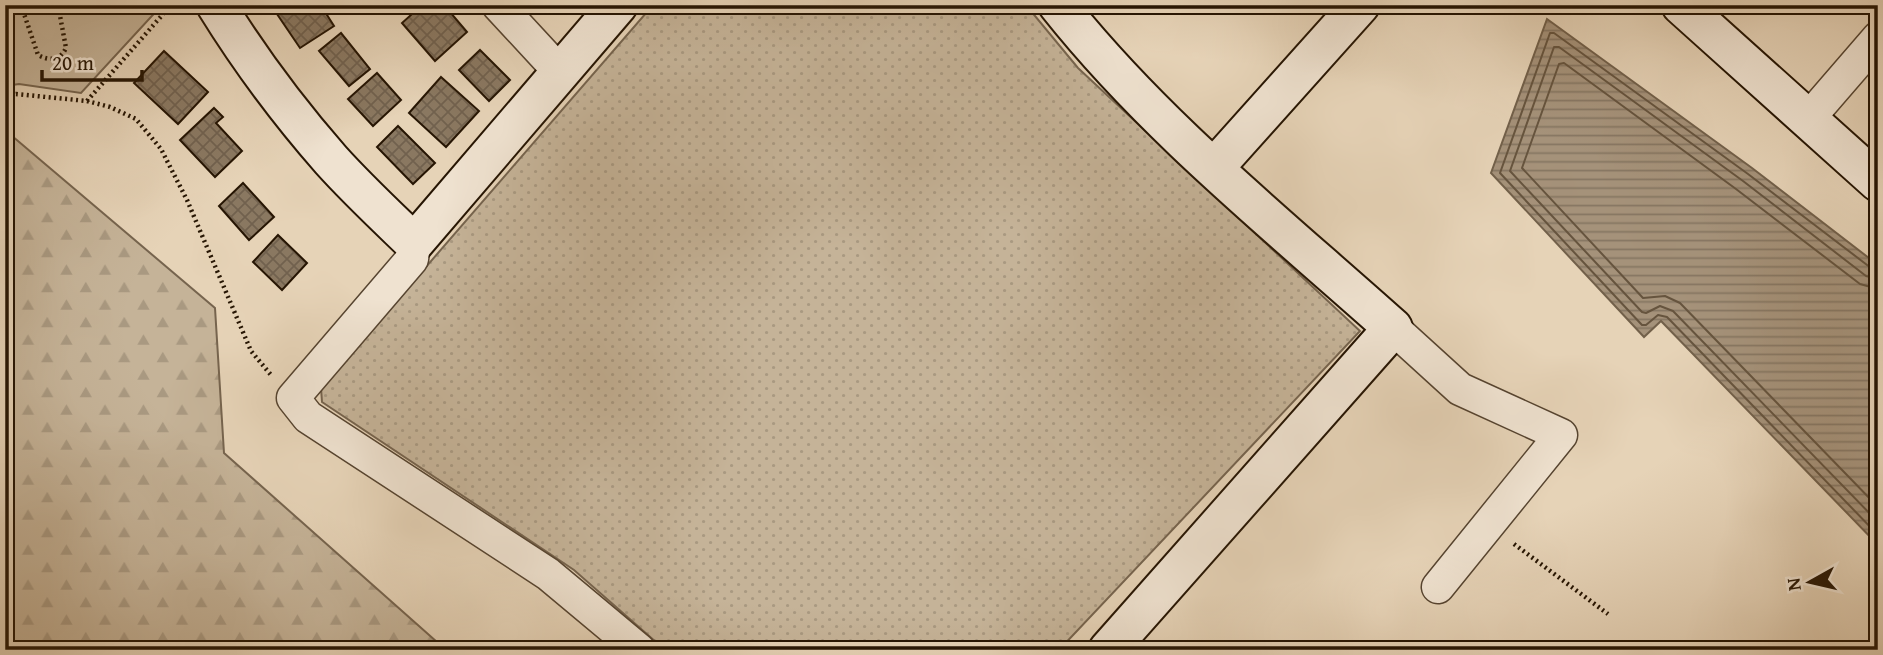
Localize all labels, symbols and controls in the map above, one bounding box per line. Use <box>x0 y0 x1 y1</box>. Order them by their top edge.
scale bar <box>42 38 142 82</box>
text: 20 m <box>52 47 94 78</box>
north arrow <box>1774 546 1844 616</box>
text: N <box>1778 576 1808 593</box>

